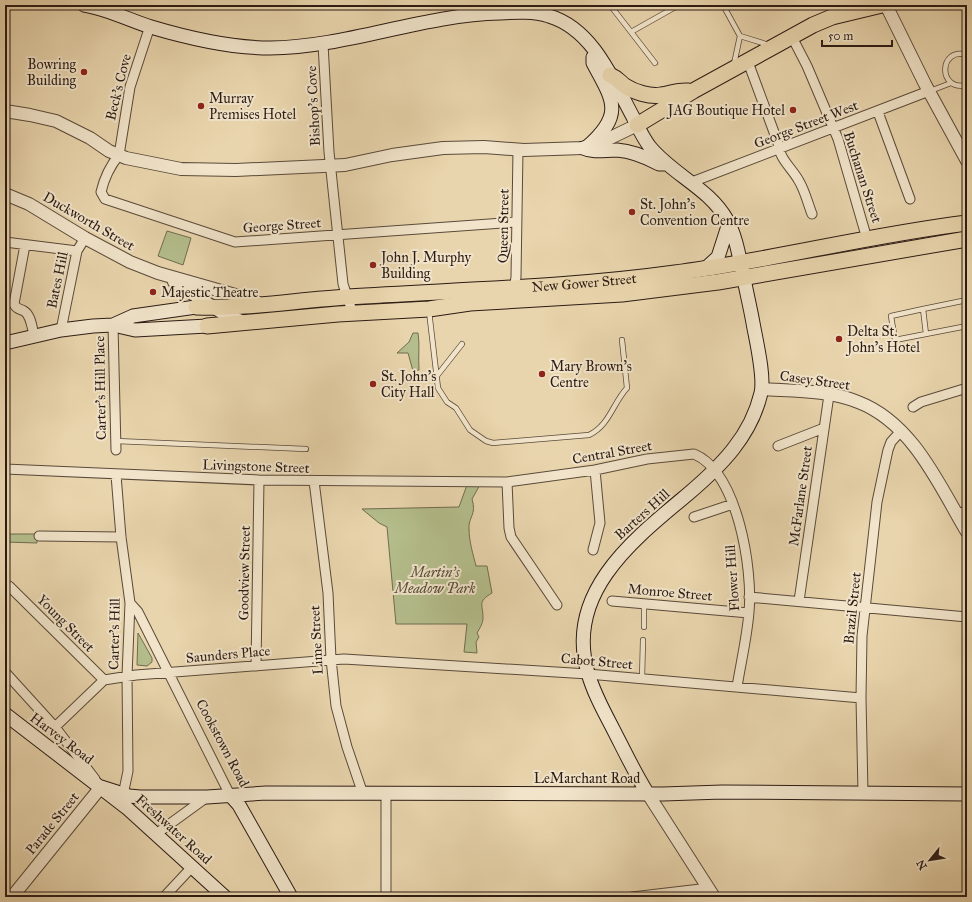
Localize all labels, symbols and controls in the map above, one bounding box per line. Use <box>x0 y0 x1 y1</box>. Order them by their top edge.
scale bar <box>822 22 892 48</box>
text: 50 m <box>828 29 853 43</box>
street label: Beck's Cove <box>102 52 135 122</box>
place label: Bowring Building <box>27 56 76 89</box>
street label: Bishop's Cove <box>303 65 324 147</box>
marker: Bowring Building <box>79 67 89 77</box>
place label: Murray Premises Hotel <box>209 90 296 123</box>
street label: George Street West <box>752 97 861 152</box>
marker: Murray Premises Hotel <box>196 101 206 111</box>
place label: JAG Boutique Hotel <box>666 102 785 120</box>
marker: JAG Boutique Hotel <box>788 105 798 115</box>
street label: Buchanan Street <box>840 129 885 225</box>
street label: Duckworth Street <box>40 188 138 255</box>
street label: Queen Street <box>494 189 513 263</box>
place label: St. John's Convention Centre <box>640 196 749 229</box>
marker: St. John's Convention Centre <box>627 207 637 217</box>
street label: George Street <box>242 214 322 237</box>
place label: John J. Murphy Building <box>379 249 471 282</box>
street label: Bates Hill <box>43 250 72 310</box>
marker: John J. Murphy Building <box>368 260 378 270</box>
street label: New Gower Street <box>531 270 637 296</box>
place label: Majestic Theatre <box>161 284 259 301</box>
marker: Majestic Theatre <box>148 287 158 297</box>
place label: Delta St. John's Hotel <box>845 323 920 357</box>
marker: Delta St. John's Hotel <box>834 334 844 344</box>
street label: Carter's Hill Place <box>91 336 110 440</box>
place label: Mary Brown's Centre <box>550 358 632 391</box>
street label: Casey Street <box>779 367 851 394</box>
place label: St. John's City Hall <box>381 368 436 401</box>
marker: Mary Brown's Centre <box>537 369 547 379</box>
marker: St. John's City Hall <box>368 379 378 389</box>
street label: Central Street <box>571 437 653 468</box>
street label: McFarlane Street <box>785 445 816 547</box>
street label: Livingstone Street <box>202 456 310 477</box>
street label: Barters Hill <box>611 485 673 543</box>
street label: Goodview Street <box>235 525 254 621</box>
street label: Flower Hill <box>722 544 743 612</box>
park label: Martin's Meadow Park <box>393 564 476 597</box>
street label: Brazil Street <box>840 571 865 645</box>
street label: Monroe Street <box>627 580 713 605</box>
street label: Young Street <box>33 591 98 656</box>
street label: Carter's Hill <box>105 598 124 670</box>
street label: Lime Street <box>306 605 327 675</box>
street label: Saunders Place <box>185 642 271 667</box>
street label: Cabot Street <box>560 650 634 673</box>
street label: Cookstown Road <box>192 696 253 790</box>
street label: Harvey Road <box>27 709 97 768</box>
street label: LeMarchant Road <box>534 770 640 787</box>
street label: Parade Street <box>22 789 83 858</box>
street label: Freshwater Road <box>132 791 215 868</box>
north arrow <box>910 840 950 880</box>
text: N <box>913 857 930 872</box>

